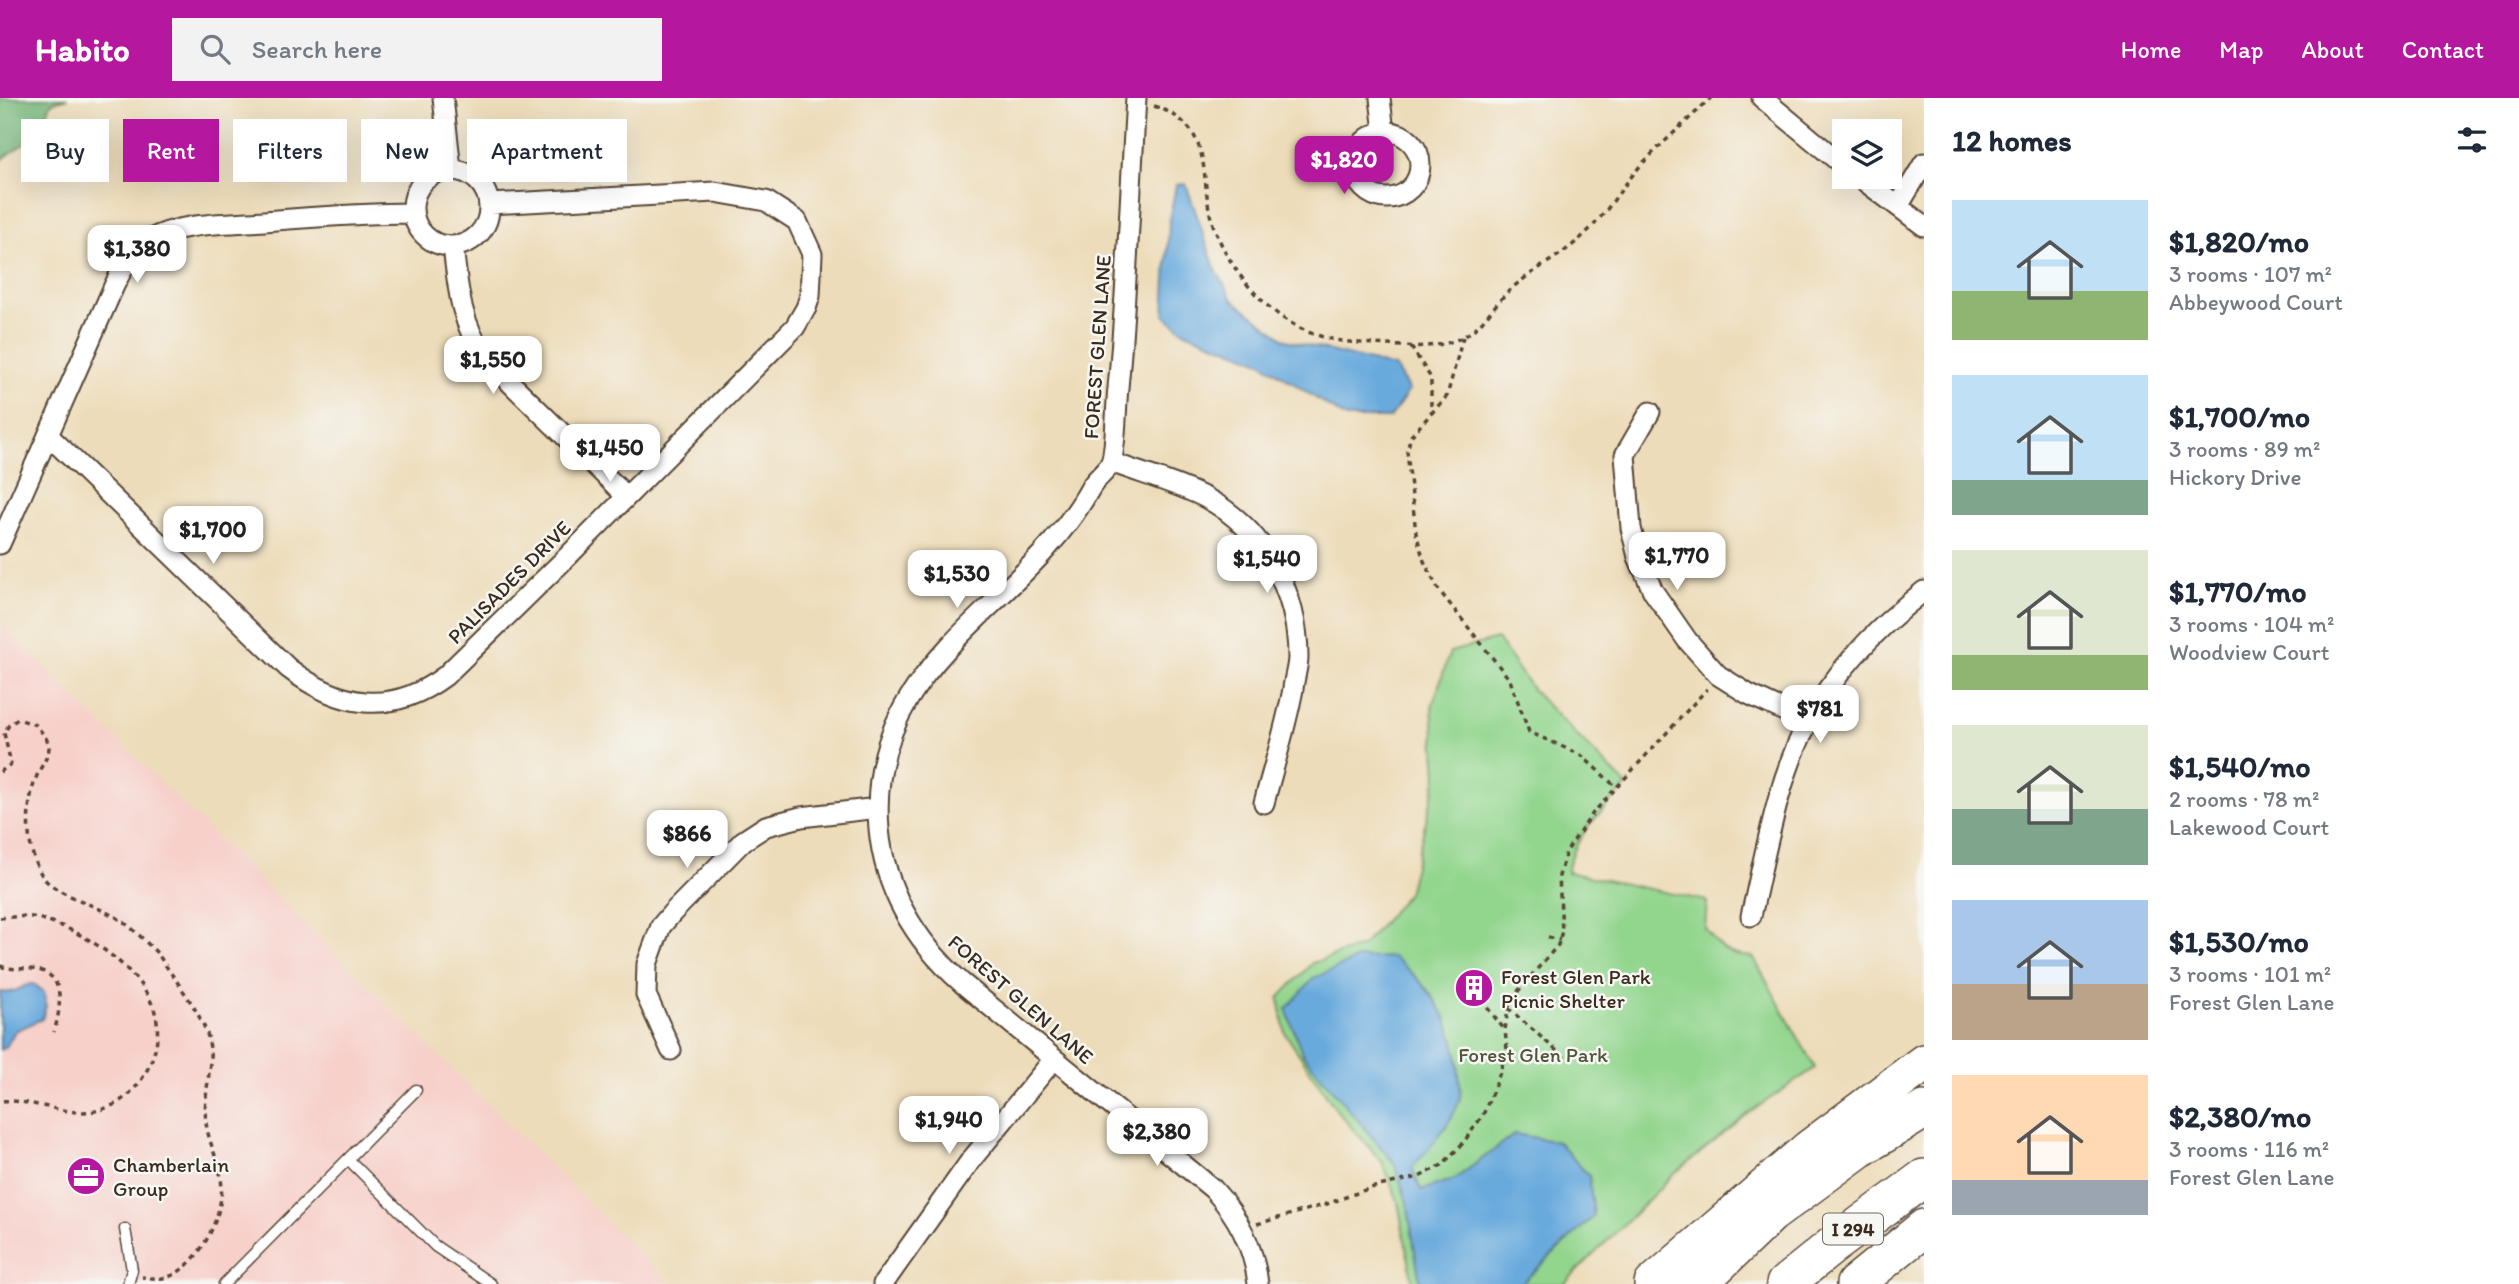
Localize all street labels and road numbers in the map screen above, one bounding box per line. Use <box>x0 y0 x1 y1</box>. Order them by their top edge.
street label: FOREST GLEN LANE <box>1078 254 1116 440</box>
street label: PALISADES DRIVE <box>442 515 576 649</box>
street label: FOREST GLEN LANE <box>943 929 1099 1069</box>
road number: I 294 <box>1823 1214 1883 1245</box>

